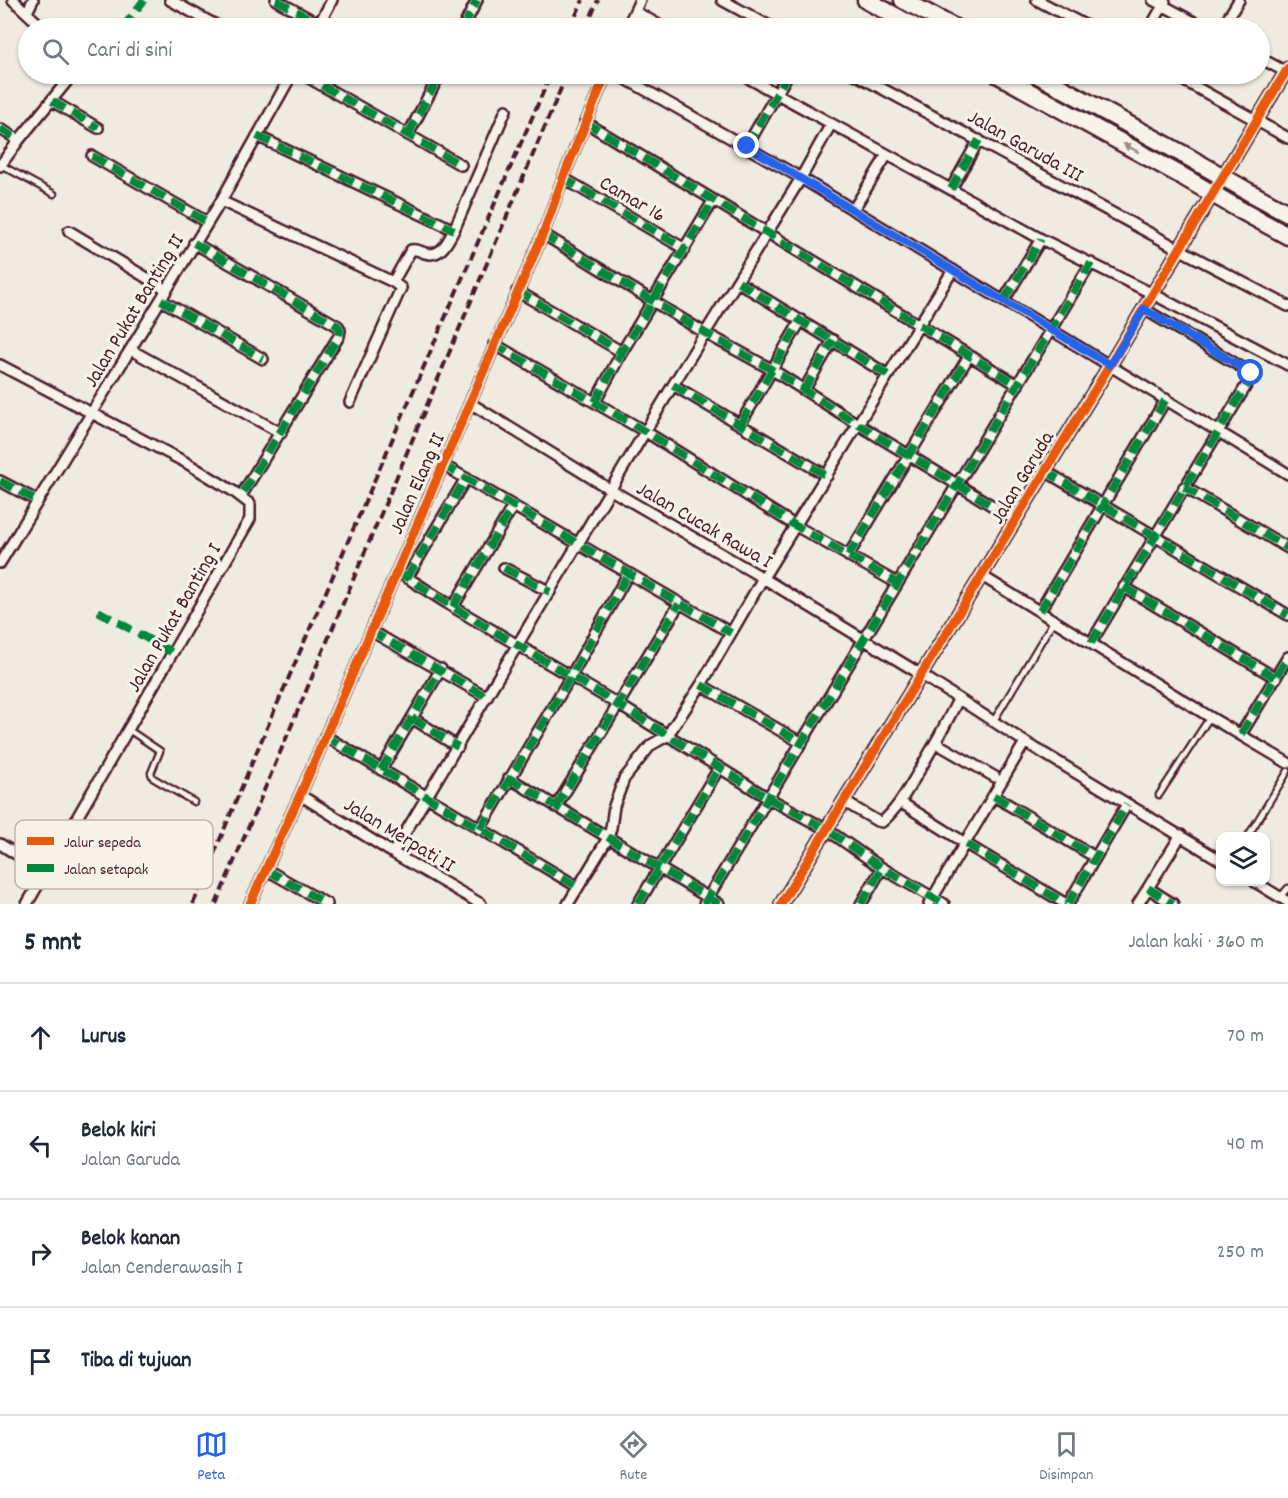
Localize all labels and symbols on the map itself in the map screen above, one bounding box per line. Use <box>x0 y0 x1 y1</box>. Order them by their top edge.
street label: Jalan Garuda III <box>961 103 1088 192</box>
route end <box>733 132 759 158</box>
one-way arrow <box>1122 143 1139 153</box>
street label: Camar 16 <box>593 170 670 232</box>
street label: Jalan Pukat Banting II <box>78 229 194 394</box>
route start <box>1237 359 1263 385</box>
street label: Jalan Garuda <box>984 425 1064 531</box>
street label: Jalan Elang II <box>383 428 455 540</box>
street label: Jalan Cucak Rawa I <box>630 475 778 578</box>
street label: Jalan Pukat Banting I <box>121 538 231 699</box>
street label: Jalan Merpati II <box>337 791 460 882</box>
legend <box>15 820 213 889</box>
text: Jalur sepeda <box>64 832 141 855</box>
text: Jalan setapak <box>64 859 148 882</box>

